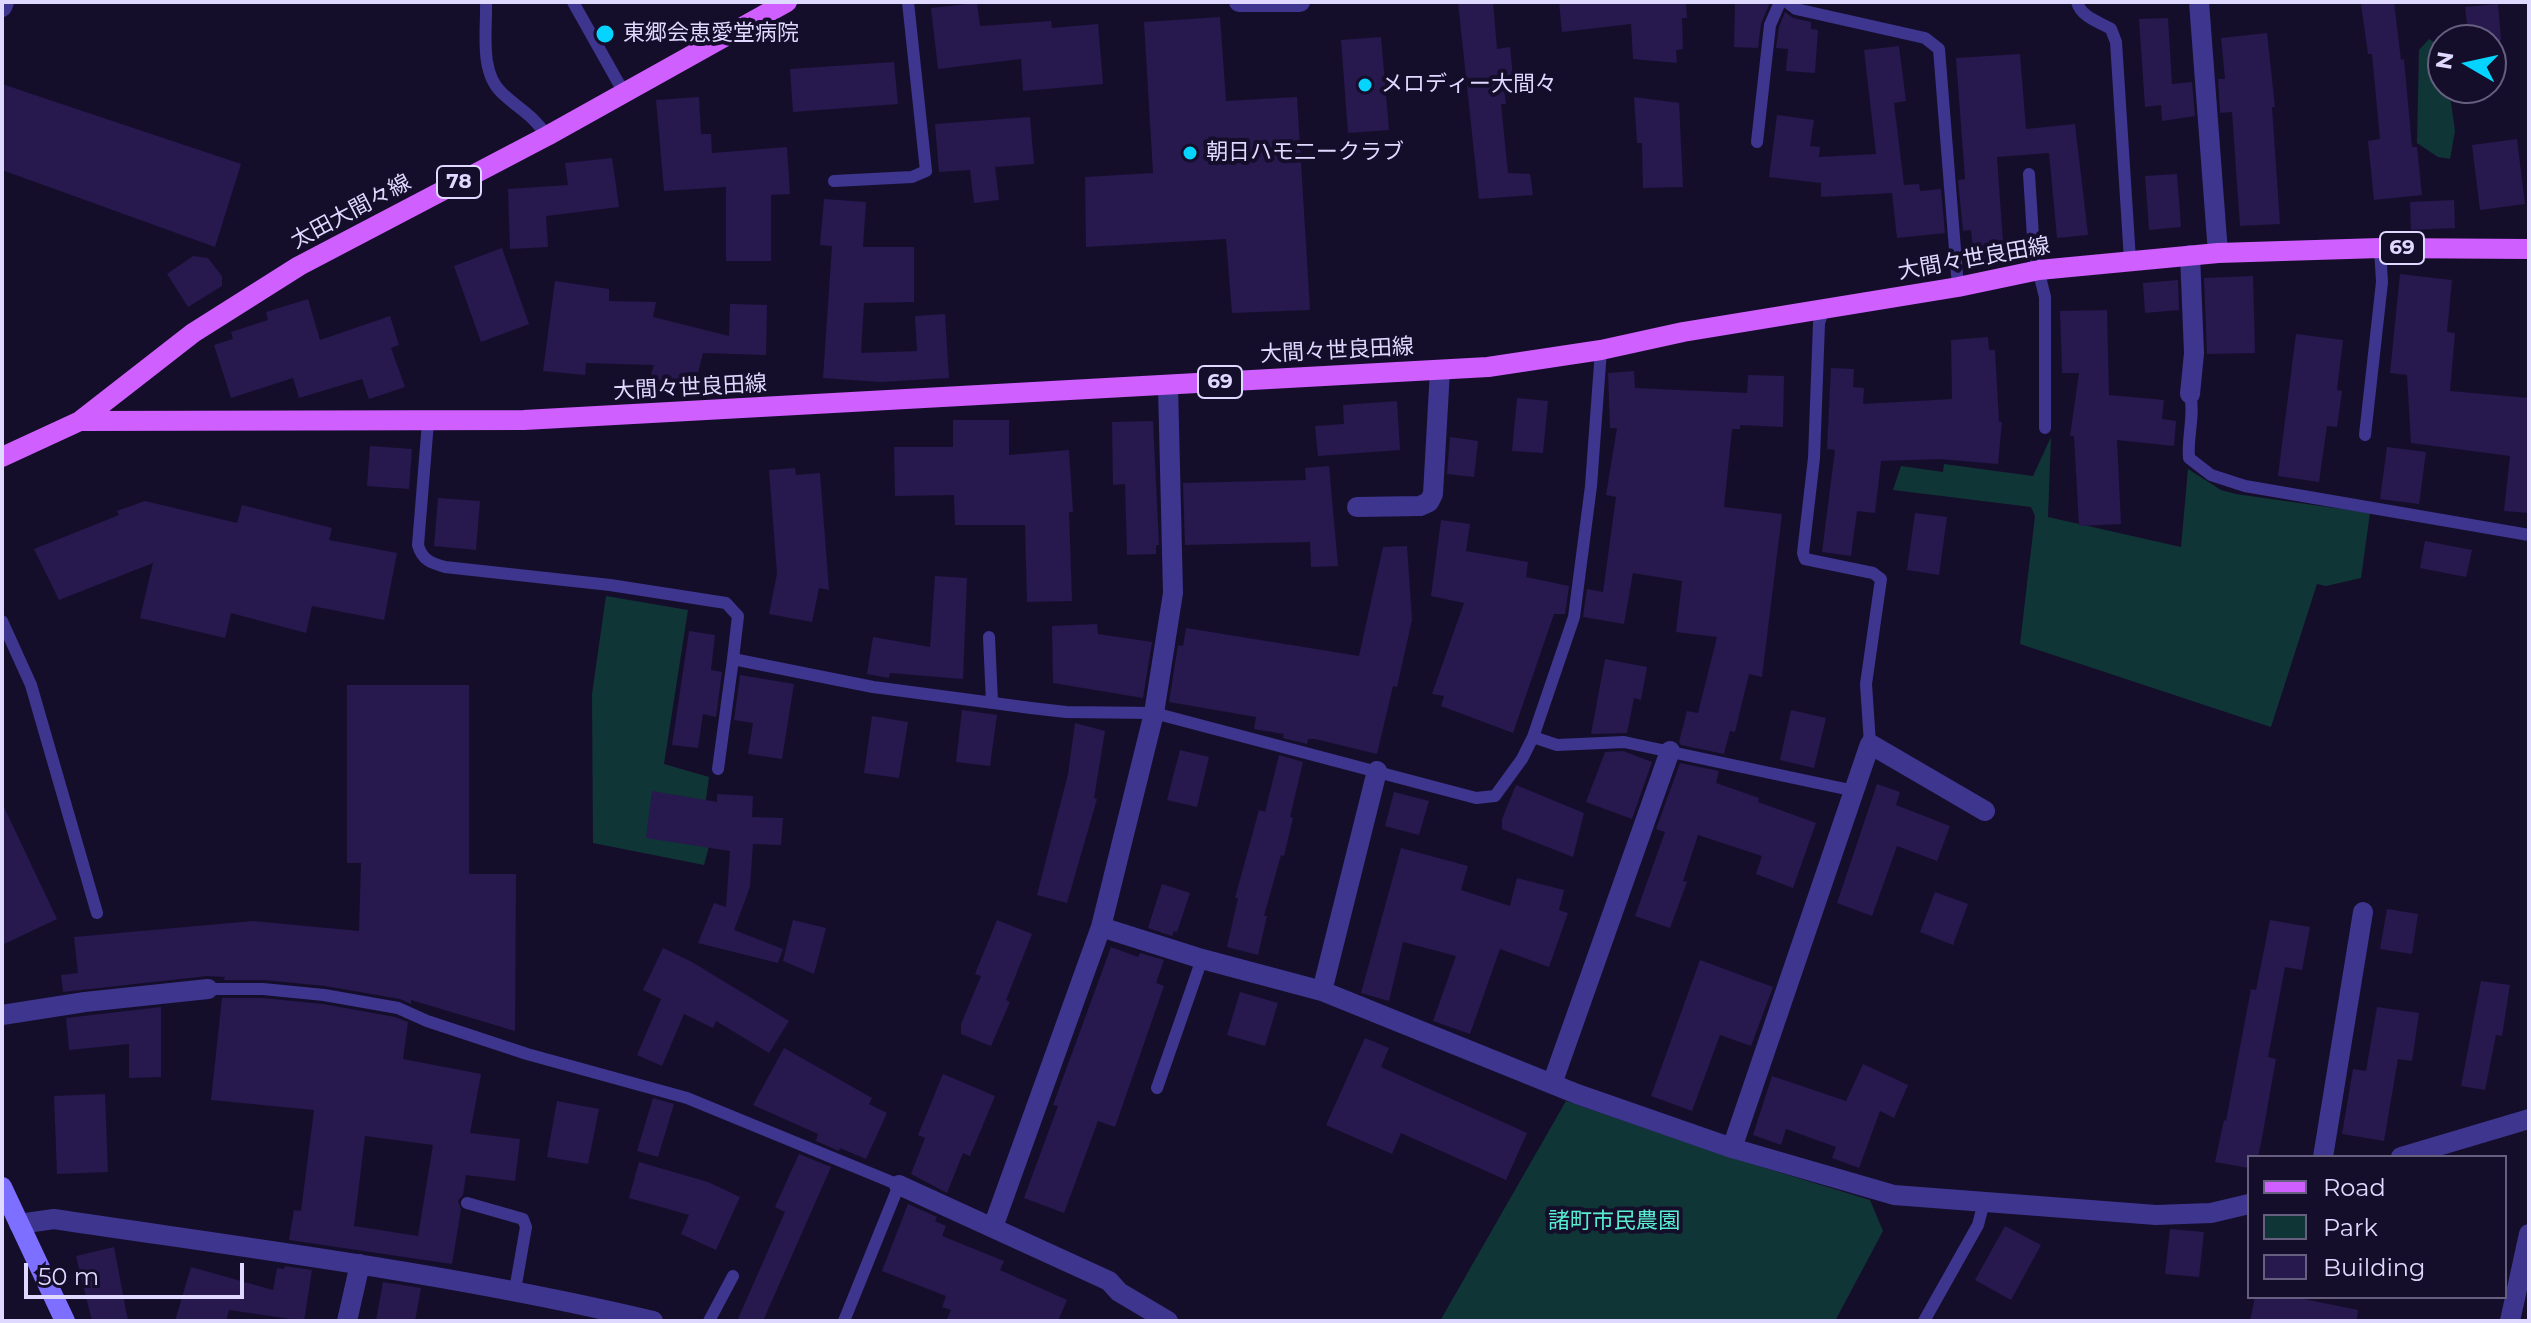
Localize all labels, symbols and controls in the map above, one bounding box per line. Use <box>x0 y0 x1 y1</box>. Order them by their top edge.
place label: 東郷会恵愛堂病院 <box>623 21 799 47</box>
marker: 東郷会恵愛堂病院 <box>594 23 616 45</box>
north arrow <box>2427 24 2507 104</box>
text: N <box>2430 50 2460 71</box>
place label: メロディー大間々 <box>1381 72 1557 98</box>
marker: メロディー大間々 <box>1356 76 1374 94</box>
place label: 朝日ハモ二ークラブ <box>1206 140 1404 166</box>
marker: 朝日ハモ二ークラブ <box>1181 144 1199 162</box>
road number: 78 <box>437 166 481 198</box>
street label: 太田大間々線 <box>287 169 415 255</box>
road number: 69 <box>2380 232 2424 264</box>
street label: 大間々世良田線 <box>1896 233 2052 285</box>
street label: 大間々世良田線 <box>1259 334 1415 368</box>
road number: 69 <box>1198 366 1242 398</box>
street label: 大間々世良田線 <box>612 371 768 405</box>
legend <box>2247 1155 2507 1299</box>
text: Road <box>2323 1173 2386 1202</box>
park label: 諸町市民農園 <box>1548 1209 1680 1235</box>
text: Park <box>2323 1213 2378 1242</box>
scale bar <box>28 1247 248 1297</box>
text: Building <box>2323 1253 2426 1282</box>
text: 50 m <box>38 1262 99 1291</box>

